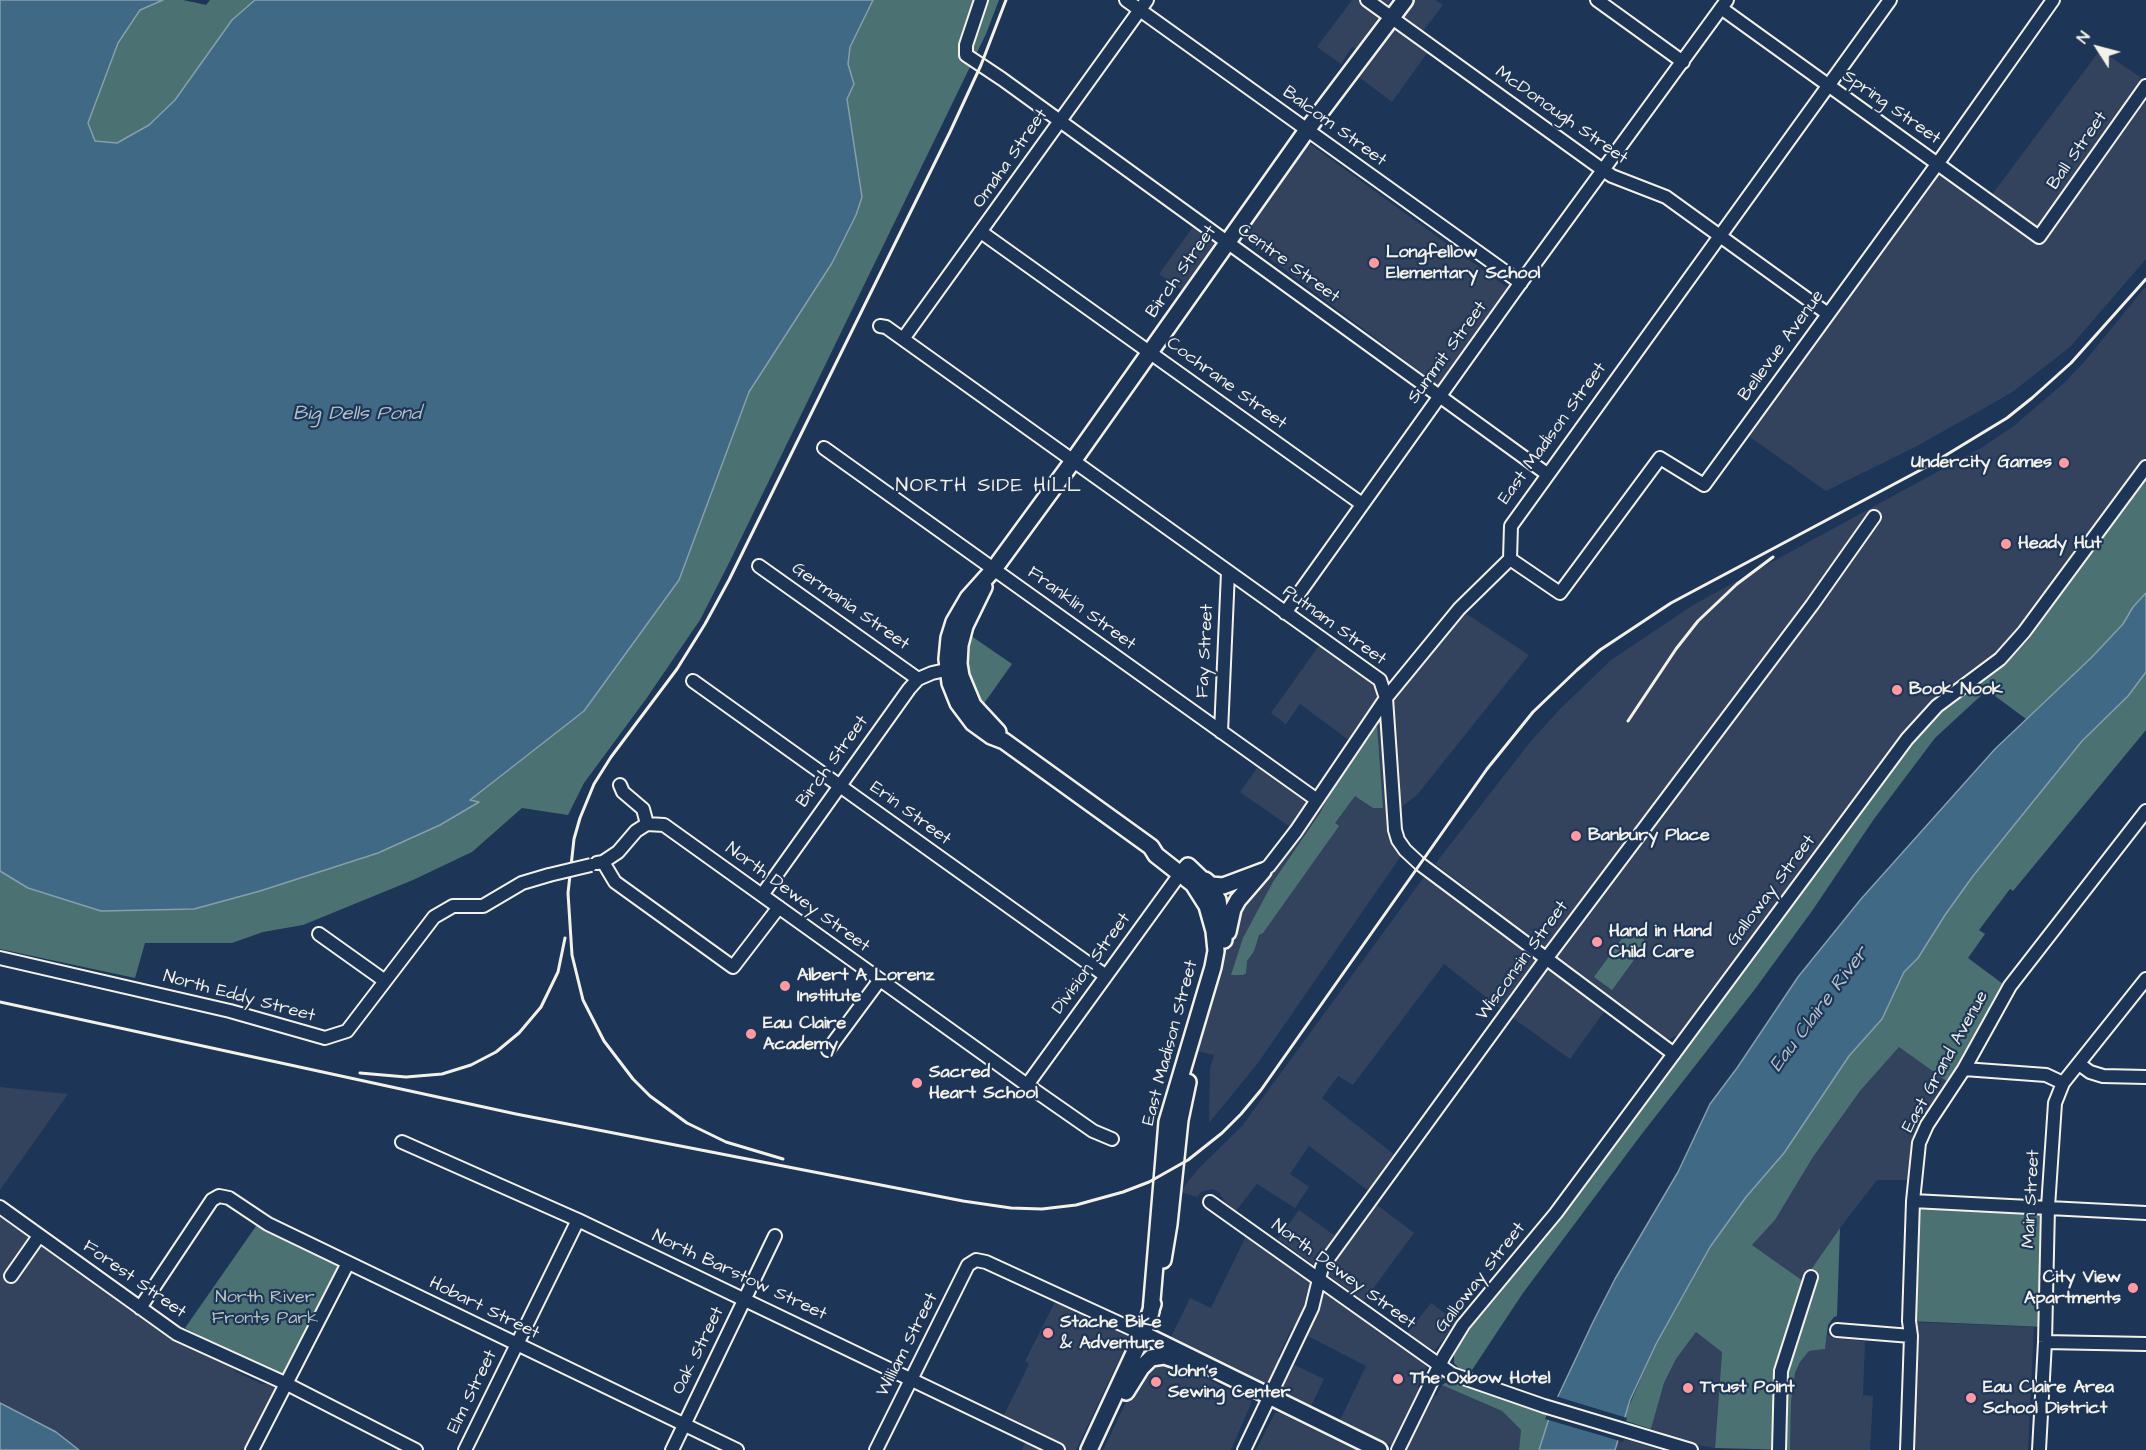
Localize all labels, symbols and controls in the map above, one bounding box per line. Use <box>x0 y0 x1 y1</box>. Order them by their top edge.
north arrow <box>2068 18 2128 78</box>
text: N <box>2072 27 2095 48</box>
street label: McDonough Street <box>1490 62 1632 170</box>
street label: Spring Street <box>1838 66 1944 150</box>
street label: Balcom Street <box>1278 82 1390 172</box>
street label: Omaha Street <box>969 105 1053 213</box>
street label: Ball Street <box>2043 108 2113 194</box>
street label: Centre Street <box>1233 220 1343 308</box>
street label: Birch Street <box>1142 221 1222 323</box>
place label: Longfellow Elementary School <box>1386 242 1540 284</box>
marker: Longfellow Elementary School <box>1367 256 1381 270</box>
street label: Bellevue Avenue <box>1735 286 1829 406</box>
street label: Summit Street <box>1404 298 1492 408</box>
street label: Cochrane Street <box>1162 333 1290 435</box>
street label: East Madison Street <box>1494 359 1612 509</box>
water label: Big Dells Pond <box>293 403 421 427</box>
place label: Undercity Games <box>1911 452 2052 474</box>
marker: Undercity Games <box>2057 456 2071 470</box>
district label: NORTH SIDE HILL <box>896 475 1082 499</box>
place label: Heady Hut <box>2018 533 2101 555</box>
marker: Heady Hut <box>1999 537 2013 551</box>
street label: Germania Street <box>787 558 913 656</box>
street label: Franklin Street <box>1023 562 1139 656</box>
street label: Putnam Street <box>1278 581 1390 671</box>
street label: Fay Street <box>1193 603 1219 699</box>
place label: Book Nook <box>1909 679 2003 701</box>
marker: Book Nook <box>1890 683 1904 697</box>
street label: Birch Street <box>792 712 874 812</box>
street label: Erin Street <box>865 777 955 851</box>
place label: Banbury Place <box>1588 825 1710 847</box>
marker: Banbury Place <box>1569 829 1583 843</box>
street label: Galloway Street <box>1723 831 1821 951</box>
street label: North Dewey Street <box>721 838 873 958</box>
street label: Wisconsin Street <box>1472 897 1574 1025</box>
street label: Division Street <box>1048 909 1136 1019</box>
place label: Hand in Hand Child Care <box>1609 921 1712 964</box>
marker: Hand in Hand Child Care <box>1590 935 1604 949</box>
water label: Eau Claire River <box>1765 943 1875 1077</box>
street label: East Madison Street <box>1139 958 1203 1128</box>
place label: Albert A Lorenz Institute <box>797 965 935 1008</box>
street label: North Eddy Street <box>161 966 317 1028</box>
marker: Albert A Lorenz Institute <box>778 979 792 993</box>
street label: East Grand Avenue <box>1898 987 1994 1137</box>
place label: Eau Claire Academy <box>763 1013 846 1056</box>
marker: Eau Claire Academy <box>744 1027 758 1041</box>
place label: Sacred Heart School <box>929 1062 1038 1104</box>
marker: Sacred Heart School <box>910 1076 924 1090</box>
street label: Main Street <box>2019 1149 2045 1249</box>
street label: North Dewey Street <box>1267 1215 1419 1335</box>
street label: Galloway Street <box>1431 1219 1531 1337</box>
street label: North Barstow Street <box>648 1226 830 1326</box>
street label: Forest Street <box>78 1236 190 1324</box>
place label: City View Apartments <box>2024 1267 2121 1310</box>
street label: Hobart Street <box>425 1273 543 1345</box>
marker: City View Apartments <box>2126 1281 2140 1295</box>
park label: North River Fronts Park <box>212 1287 318 1330</box>
street label: William Street <box>873 1289 943 1401</box>
street label: Oak Street <box>668 1304 730 1398</box>
place label: Stache Bike & Adventure <box>1060 1312 1164 1354</box>
marker: Stache Bike & Adventure <box>1041 1326 1055 1340</box>
street label: Elm Street <box>444 1347 502 1437</box>
place label: John's Sewing Center <box>1168 1361 1291 1404</box>
place label: The Oxbow Hotel <box>1410 1368 1550 1390</box>
marker: The Oxbow Hotel <box>1391 1372 1405 1386</box>
marker: John's Sewing Center <box>1149 1375 1163 1389</box>
place label: Trust Point <box>1700 1377 1794 1399</box>
place label: Eau Claire Area School District <box>1983 1377 2114 1420</box>
marker: Trust Point <box>1681 1381 1695 1395</box>
marker: Eau Claire Area School District <box>1964 1391 1978 1405</box>

